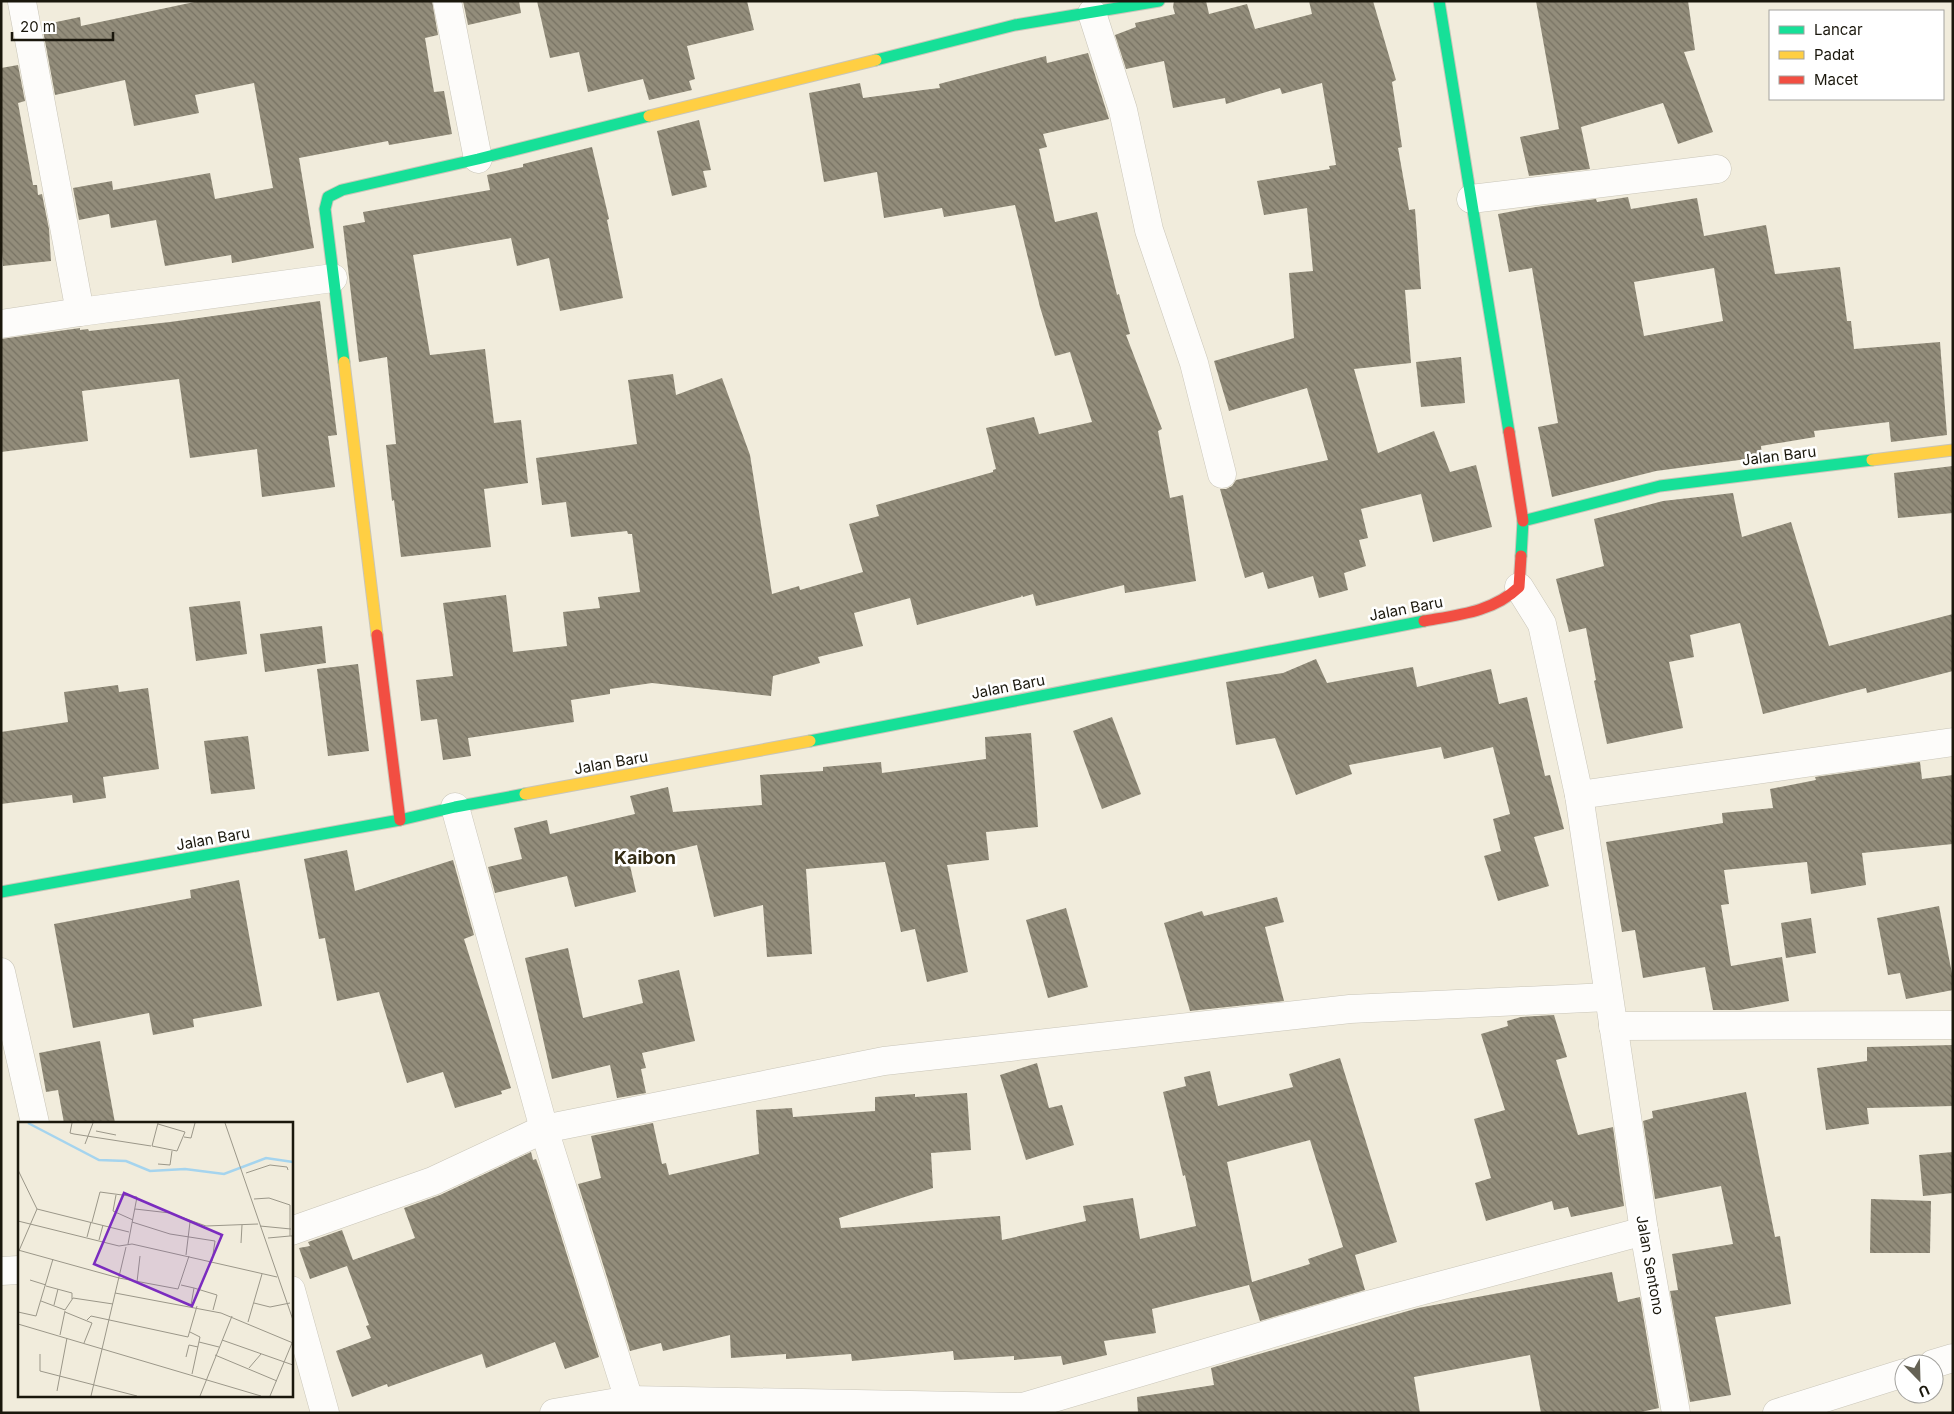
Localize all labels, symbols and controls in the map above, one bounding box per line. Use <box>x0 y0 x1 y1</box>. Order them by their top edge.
scale bar <box>12 10 114 42</box>
legend <box>1769 10 1944 100</box>
text: 20 m <box>20 17 56 36</box>
text: Lancar <box>1814 20 1863 39</box>
text: Padat <box>1814 45 1855 64</box>
text: Macet <box>1814 70 1858 89</box>
street label: Jalan Baru <box>1741 442 1817 469</box>
street label: Jalan Baru <box>1367 592 1444 625</box>
street label: Jalan Baru <box>969 670 1046 703</box>
street label: Jalan Baru <box>572 747 649 778</box>
street label: Jalan Baru <box>174 823 251 854</box>
district label: Kaibon <box>614 847 676 868</box>
inset map <box>18 1122 292 1396</box>
street label: Jalan Sentono <box>1632 1214 1669 1316</box>
north arrow <box>1894 1354 1944 1404</box>
text: U <box>1916 1382 1932 1401</box>

